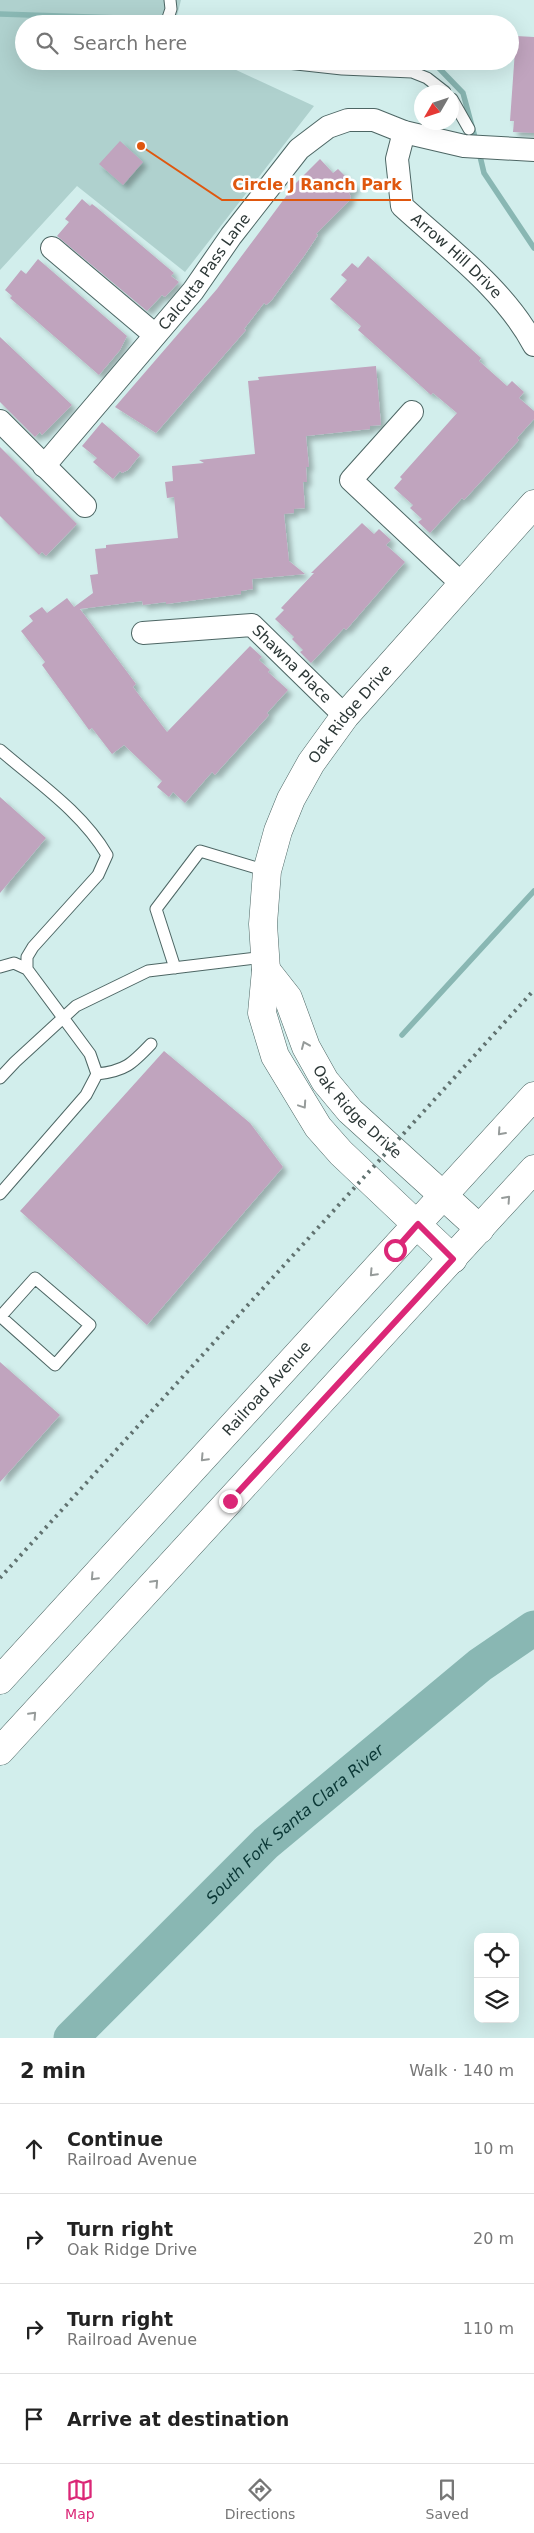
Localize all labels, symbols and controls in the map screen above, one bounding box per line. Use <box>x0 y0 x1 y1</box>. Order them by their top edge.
search box <box>15 15 519 70</box>
icon: search <box>33 29 61 57</box>
text: Search here <box>73 32 187 54</box>
north arrow <box>414 85 459 130</box>
callout: Circle J Ranch Park <box>222 169 411 200</box>
text: Circle J Ranch Park <box>232 175 402 194</box>
street label: Arrow Hill Drive <box>407 209 506 302</box>
street label: Calcutta Pass Lane <box>155 210 254 334</box>
street label: Shawna Place <box>248 621 335 707</box>
street label: Oak Ridge Drive <box>305 661 395 767</box>
one-way arrow <box>301 1041 312 1050</box>
street label: Oak Ridge Drive <box>309 1062 405 1162</box>
one-way arrow <box>297 1099 306 1109</box>
one-way arrow <box>498 1127 507 1136</box>
one-way arrow <box>501 1196 510 1205</box>
route start <box>384 1239 407 1262</box>
one-way arrow <box>370 1268 379 1277</box>
street label: Railroad Avenue <box>219 1337 314 1440</box>
one-way arrow <box>201 1452 210 1461</box>
route end <box>219 1490 242 1513</box>
one-way arrow <box>91 1572 100 1581</box>
one-way arrow <box>149 1579 158 1588</box>
one-way arrow <box>27 1712 36 1721</box>
water label: South Fork Santa Clara River <box>202 1739 389 1908</box>
map controls <box>474 1933 519 2023</box>
button: locate <box>474 1933 519 1978</box>
button: layers <box>474 1978 519 2023</box>
text: 2 min <box>20 2059 86 2083</box>
text: Walk · 140 m <box>409 2061 514 2080</box>
text: Continue <box>67 2128 163 2150</box>
icon: ahead <box>20 2135 48 2163</box>
text: 10 m <box>473 2139 514 2158</box>
text: Railroad Avenue <box>67 2150 197 2169</box>
text: Turn right <box>67 2218 173 2240</box>
icon: right <box>20 2225 48 2253</box>
text: 20 m <box>473 2229 514 2248</box>
text: Oak Ridge Drive <box>67 2240 197 2259</box>
text: Turn right <box>67 2308 173 2330</box>
icon: right <box>20 2315 48 2343</box>
text: 110 m <box>463 2319 514 2338</box>
text: Railroad Avenue <box>67 2330 197 2349</box>
icon: arrive <box>20 2405 48 2433</box>
text: Arrive at destination <box>67 2408 289 2430</box>
tab: Map <box>65 2476 95 2522</box>
tab: Directions <box>225 2476 295 2522</box>
tab: Saved <box>426 2476 469 2522</box>

